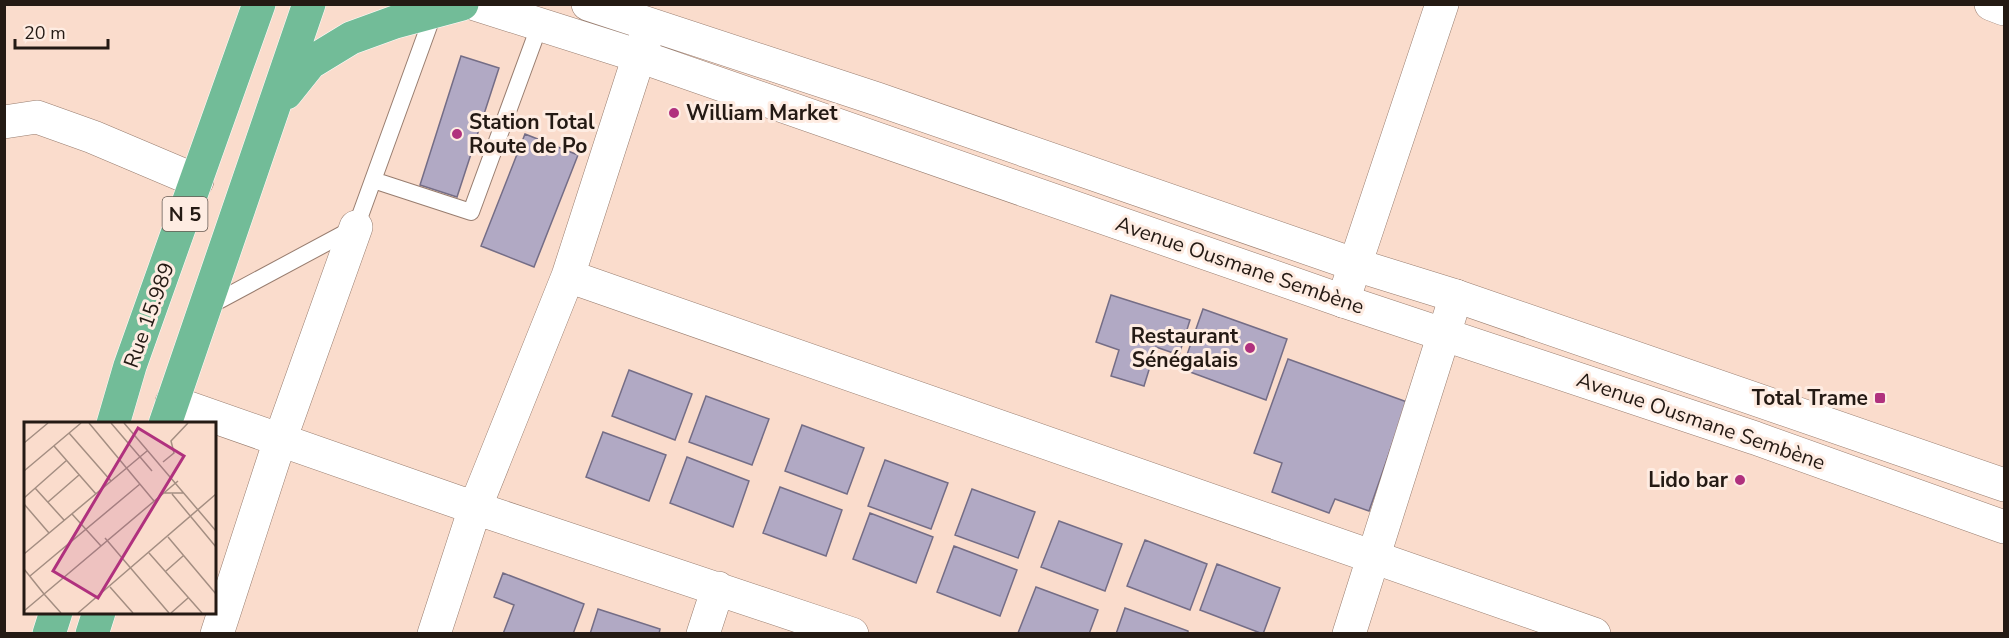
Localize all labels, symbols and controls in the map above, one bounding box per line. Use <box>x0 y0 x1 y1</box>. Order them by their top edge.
scale bar <box>15 12 108 50</box>
text: 20 m <box>24 21 66 45</box>
place label: William Market <box>686 99 838 127</box>
marker: William Market <box>667 106 681 120</box>
place label: Station Total Route de Po <box>469 108 595 160</box>
marker: Station Total Route de Po <box>450 127 464 141</box>
road number: N 5 <box>162 197 207 231</box>
street label: Avenue Ousmane Sembène <box>1112 209 1368 321</box>
street label: Rue 15.989 <box>117 258 181 372</box>
place label: Restaurant Sénégalais <box>1131 322 1239 374</box>
marker: Restaurant Sénégalais <box>1243 341 1257 355</box>
street label: Avenue Ousmane Sembène <box>1573 365 1829 477</box>
place label: Total Trame <box>1752 384 1868 412</box>
marker: Total Trame <box>1873 391 1887 405</box>
inset map <box>24 422 216 614</box>
place label: Lido bar <box>1648 466 1729 494</box>
marker: Lido bar <box>1733 473 1747 487</box>

